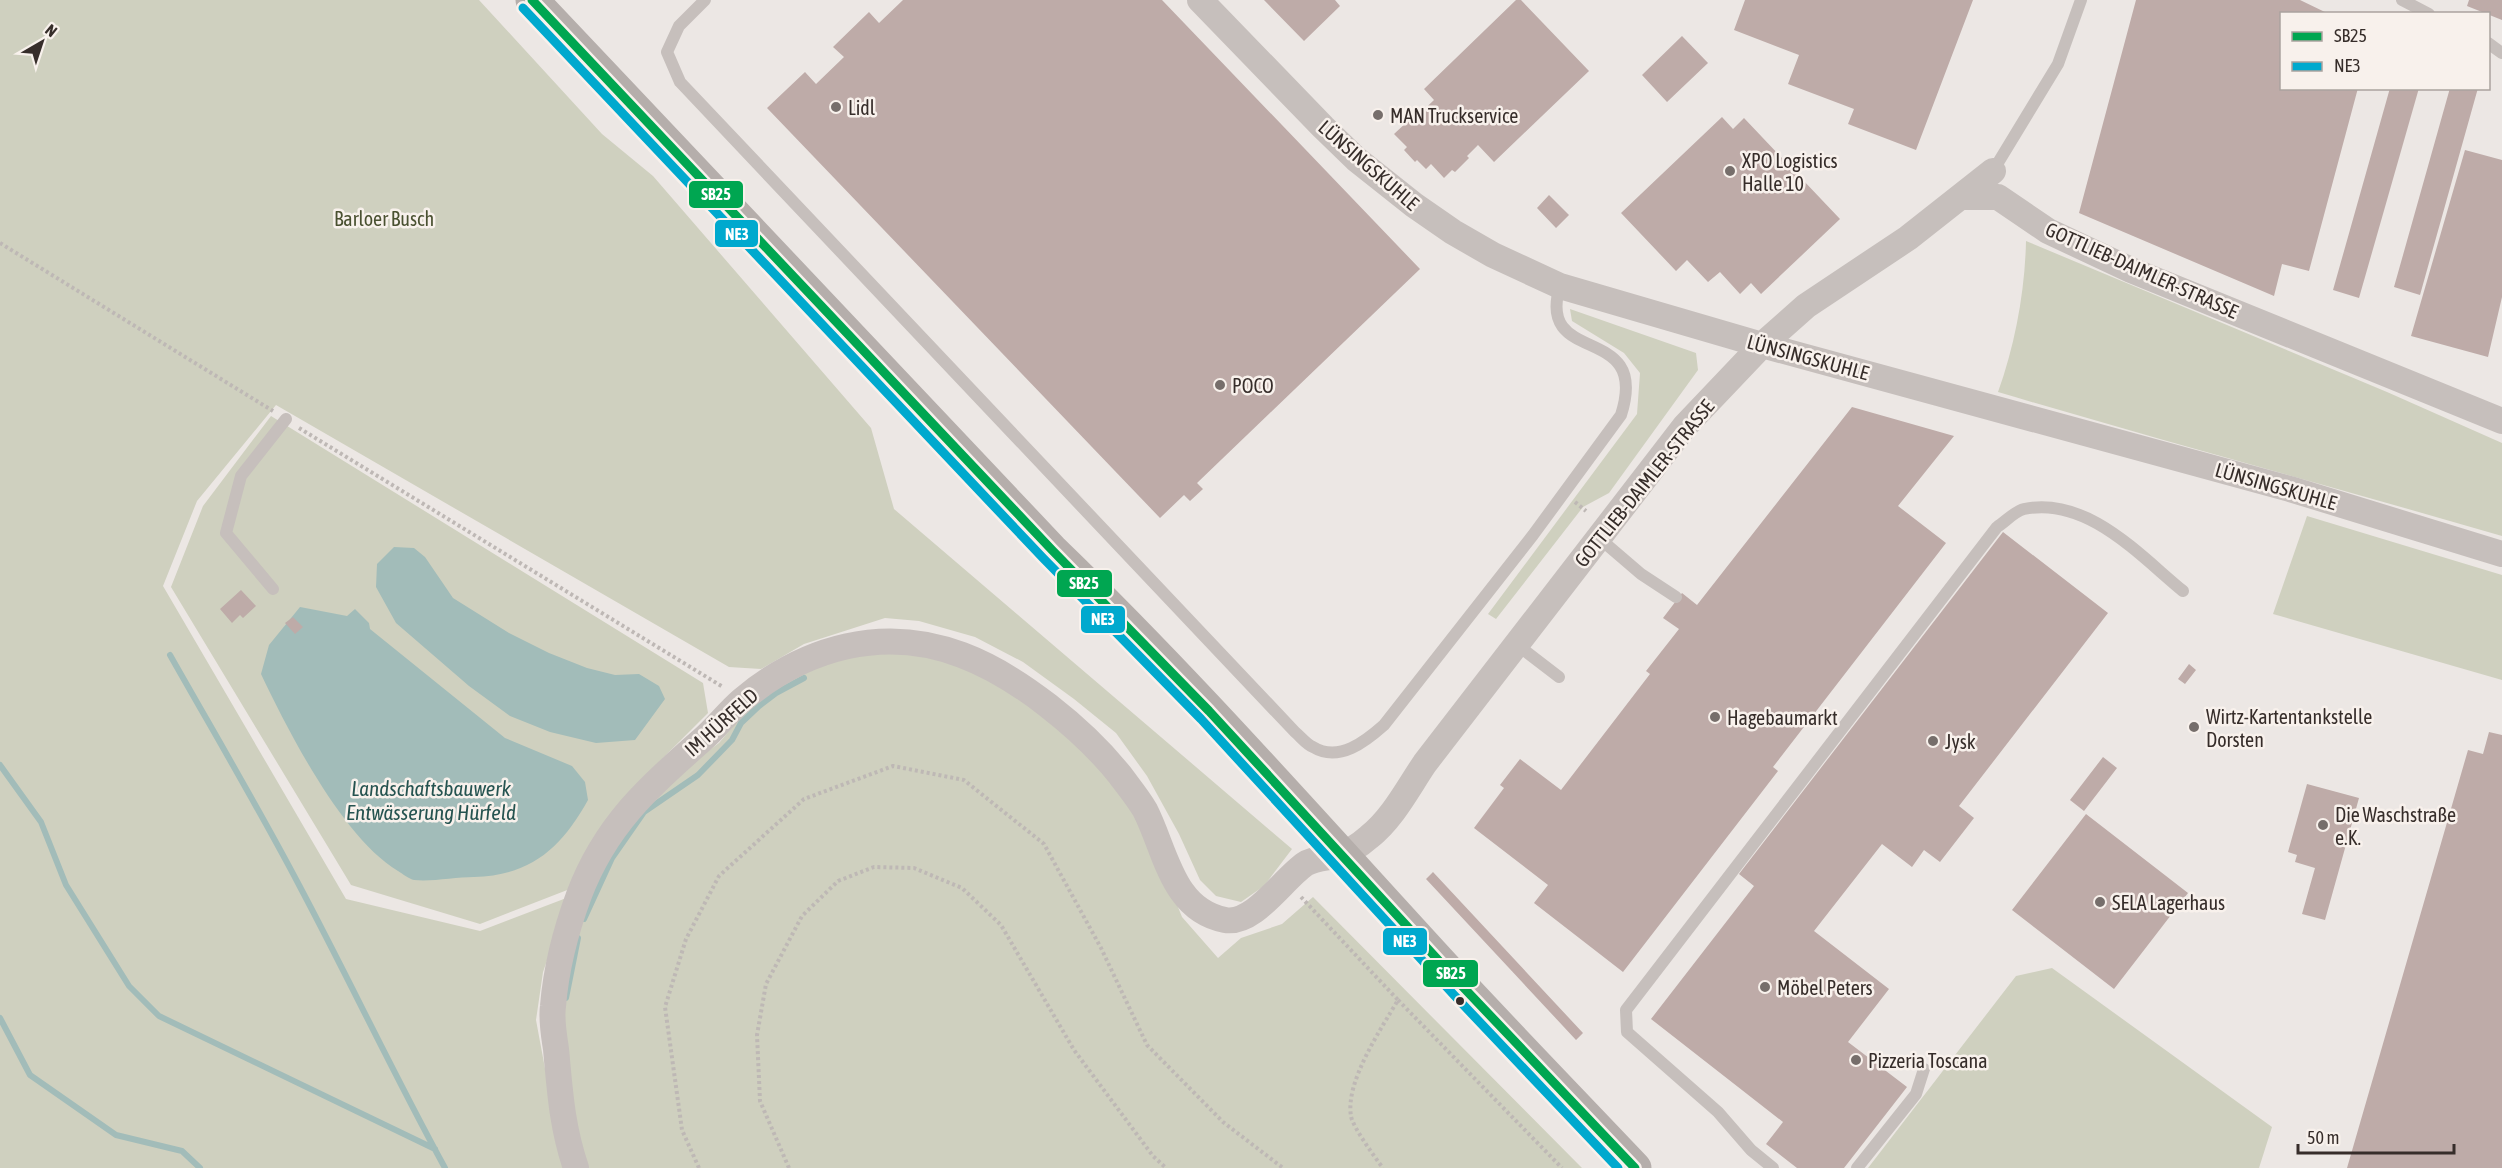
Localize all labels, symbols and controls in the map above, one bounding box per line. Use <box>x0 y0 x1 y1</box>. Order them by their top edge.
north arrow <box>12 12 72 72</box>
legend <box>2280 12 2490 90</box>
text: N <box>42 20 61 40</box>
text: SB25 <box>2334 25 2367 46</box>
text: NE3 <box>2334 55 2361 76</box>
place label: Lidl <box>848 96 876 119</box>
marker: Lidl <box>829 100 843 114</box>
place label: MAN Truckservice <box>1390 104 1518 127</box>
marker: MAN Truckservice <box>1371 108 1385 122</box>
street label: LÜNSINGSKUHLE <box>1314 115 1424 215</box>
place label: XPO Logistics Halle 10 <box>1742 149 1837 195</box>
marker: XPO Logistics Halle 10 <box>1723 164 1737 178</box>
line badge: SB25 <box>688 180 744 209</box>
text: SB25 <box>701 185 731 203</box>
park label: Barloer Busch <box>334 207 434 230</box>
street label: GOTTLIEB-DAIMLER-STRASSE <box>2042 217 2242 323</box>
line badge: NE3 <box>714 219 759 248</box>
text: NE3 <box>725 225 749 243</box>
street label: LÜNSINGSKUHLE <box>1745 330 1872 384</box>
place label: POCO <box>1232 374 1274 397</box>
marker: POCO <box>1213 378 1227 392</box>
street label: GOTTLIEB-DAIMLER-STRASSE <box>1570 394 1719 571</box>
street label: LÜNSINGSKUHLE <box>2213 458 2340 514</box>
line badge: SB25 <box>1056 569 1113 598</box>
text: SB25 <box>1069 574 1099 592</box>
line badge: NE3 <box>1080 605 1126 634</box>
text: NE3 <box>1091 610 1115 628</box>
street label: IM HÜRFELD <box>680 683 762 761</box>
place label: Wirtz-Kartentankstelle Dorsten <box>2206 705 2372 751</box>
place label: Hagebaumarkt <box>1727 706 1838 729</box>
marker: Hagebaumarkt <box>1708 710 1722 724</box>
marker: Wirtz-Kartentankstelle Dorsten <box>2187 720 2201 734</box>
place label: Jysk <box>1945 730 1976 753</box>
marker: Jysk <box>1926 734 1940 748</box>
water label: Landschaftsbauwerk Entwässerung Hürfeld <box>346 776 516 824</box>
place label: Die Waschstraße e.K. <box>2335 803 2456 849</box>
marker: Die Waschstraße e.K. <box>2316 818 2330 832</box>
place label: SELA Lagerhaus <box>2112 891 2225 914</box>
marker: SELA Lagerhaus <box>2093 895 2107 909</box>
line badge: NE3 <box>1382 927 1428 956</box>
text: NE3 <box>1393 932 1417 950</box>
line badge: SB25 <box>1422 959 1479 988</box>
text: SB25 <box>1436 964 1466 982</box>
place label: Möbel Peters <box>1777 976 1873 999</box>
marker: Möbel Peters <box>1758 980 1772 994</box>
unlabelled marker <box>1454 995 1466 1007</box>
place label: Pizzeria Toscana <box>1868 1049 1988 1072</box>
marker: Pizzeria Toscana <box>1849 1053 1863 1067</box>
scale bar <box>2298 1117 2454 1155</box>
text: 50 m <box>2307 1127 2339 1148</box>

